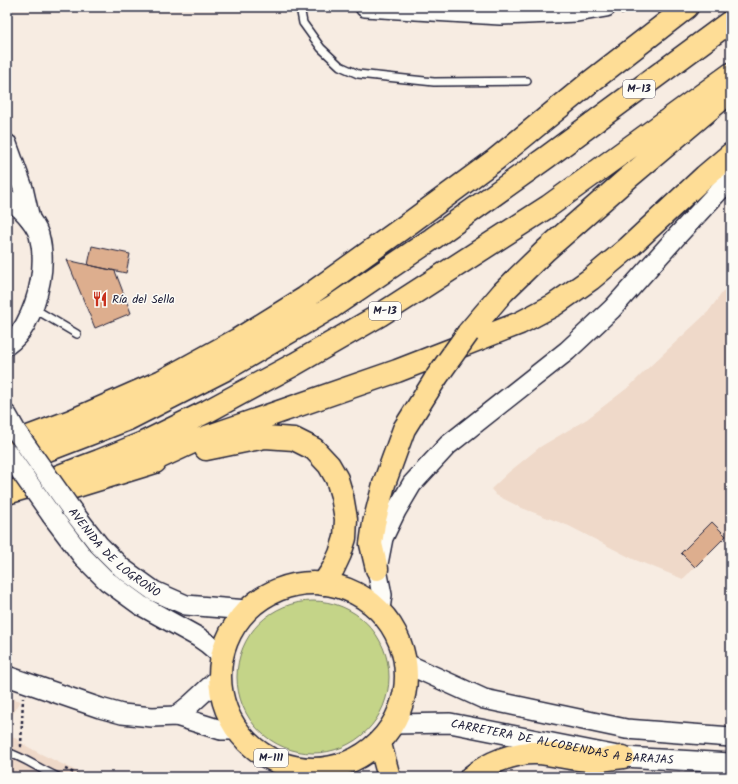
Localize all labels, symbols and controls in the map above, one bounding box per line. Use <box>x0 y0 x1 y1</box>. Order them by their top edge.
road number: M-13 <box>623 80 655 98</box>
restaurant icon: Ría del Sella <box>91 290 109 308</box>
place label: Ría del Sella <box>112 290 175 309</box>
road number: M-13 <box>369 302 401 320</box>
street label: AVENIDA DE LOGROÑO <box>64 504 164 602</box>
street label: CARRETERA DE ALCOBENDAS A BARAJAS <box>449 714 675 769</box>
road number: M-111 <box>254 749 288 767</box>

